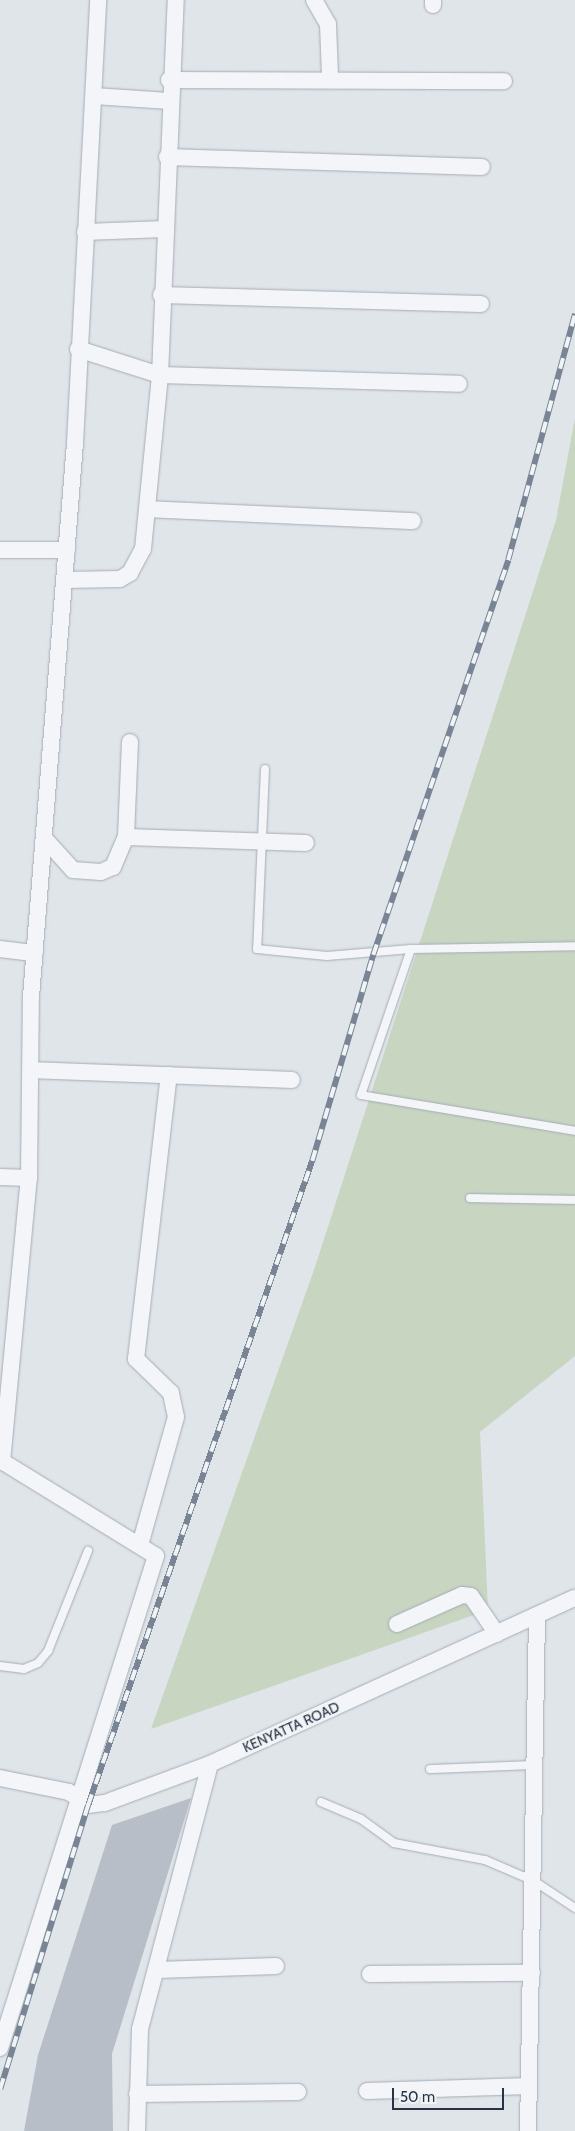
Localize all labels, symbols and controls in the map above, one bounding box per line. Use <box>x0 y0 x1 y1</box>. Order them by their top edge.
street label: KENYATTA ROAD <box>240 1698 342 1756</box>
scale bar <box>395 2078 508 2110</box>
text: 50 m <box>400 2088 435 2106</box>

